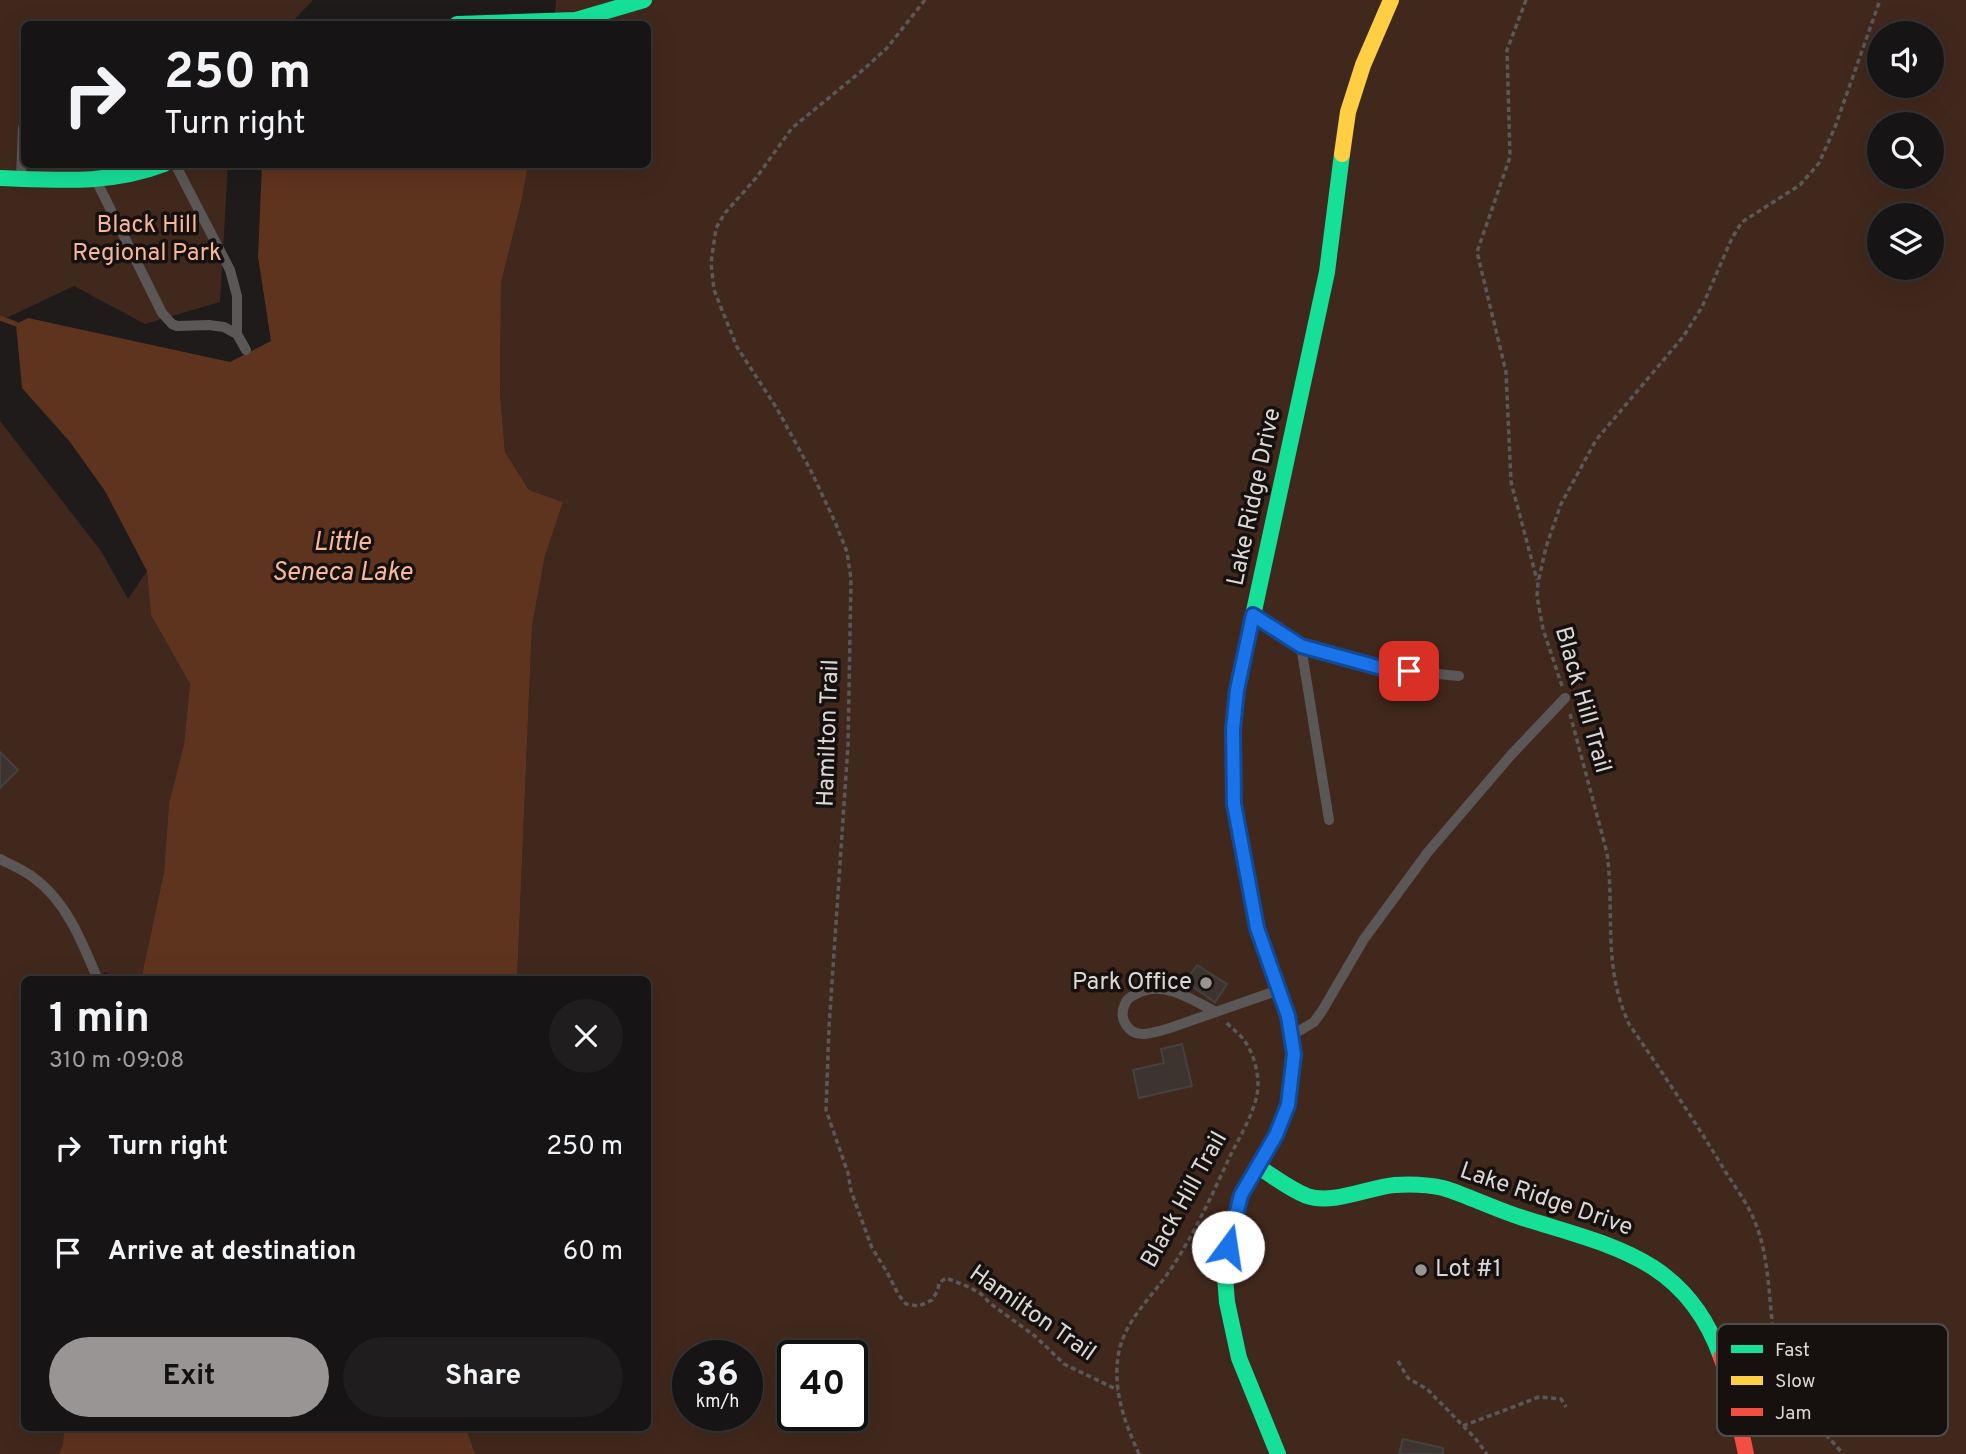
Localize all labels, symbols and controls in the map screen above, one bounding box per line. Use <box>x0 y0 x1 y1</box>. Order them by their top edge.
map controls <box>1867 21 1944 280</box>
button: sound <box>1867 21 1944 98</box>
text: 250 m <box>164 44 311 106</box>
icon: right <box>49 49 140 140</box>
text: Turn right <box>164 105 306 145</box>
button: search <box>1867 112 1944 189</box>
button: layers <box>1867 203 1944 280</box>
park label: Black Hill Regional Park <box>72 211 222 269</box>
street label: Lake Ridge Drive <box>1222 405 1288 589</box>
water label: Little Seneca Lake <box>272 527 413 590</box>
street label: Black Hill Trail <box>1547 623 1617 777</box>
pin <box>1379 641 1439 701</box>
icon: arrive <box>1390 652 1428 690</box>
street label: Hamilton Trail <box>811 659 847 807</box>
place label: Park Office <box>1072 968 1192 998</box>
marker: Park Office <box>1198 975 1214 991</box>
text: 1 min <box>49 994 150 1047</box>
button: close <box>549 999 623 1073</box>
text: 310 m · 09:08 <box>49 1047 184 1076</box>
street label: Black Hill Trail <box>1135 1127 1235 1273</box>
icon: right <box>49 1129 87 1167</box>
text: Turn right <box>108 1131 228 1164</box>
text: 250 m <box>546 1131 623 1164</box>
street label: Lake Ridge Drive <box>1456 1156 1636 1244</box>
position arrow <box>1191 1210 1265 1284</box>
icon: arrive <box>49 1234 87 1272</box>
text: Arrive at destination <box>108 1236 356 1269</box>
text: 60 m <box>563 1236 623 1269</box>
place label: Lot #1 <box>1435 1255 1502 1285</box>
street label: Hamilton Trail <box>963 1259 1101 1369</box>
marker: Lot #1 <box>1413 1262 1429 1278</box>
legend <box>1717 1324 1948 1436</box>
button: Exit <box>49 1337 329 1417</box>
button: Share <box>343 1337 623 1417</box>
text: Fast <box>1775 1339 1810 1363</box>
speed limit sign: 40 <box>777 1340 868 1431</box>
text: 36 <box>696 1354 739 1398</box>
text: Slow <box>1775 1370 1815 1394</box>
text: km/h <box>696 1391 739 1414</box>
text: Jam <box>1775 1402 1812 1426</box>

